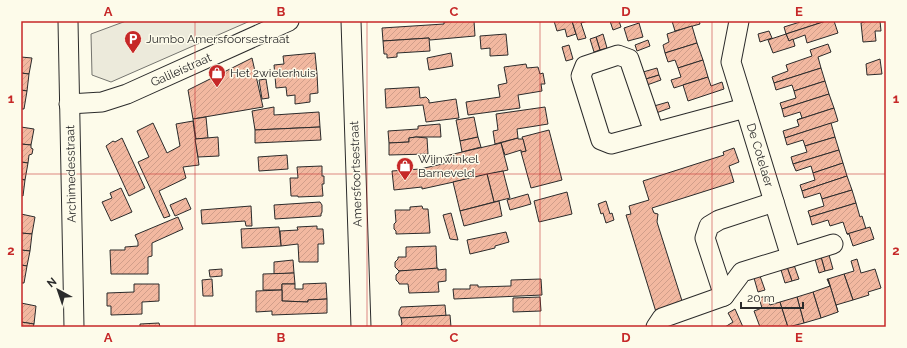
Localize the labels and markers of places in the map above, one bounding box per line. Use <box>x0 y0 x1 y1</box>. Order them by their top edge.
parking icon: Jumbo Amersfoorsestraat <box>123 29 143 54</box>
place label: Jumbo Amersfoorsestraat <box>146 32 289 46</box>
shop icon: Het 2wielerhuis <box>207 63 227 88</box>
place label: Het 2wielerhuis <box>230 66 316 80</box>
place label: Wijnwinkel Barneveld <box>418 152 479 180</box>
shop icon: Wijnwinkel Barneveld <box>395 156 415 181</box>

